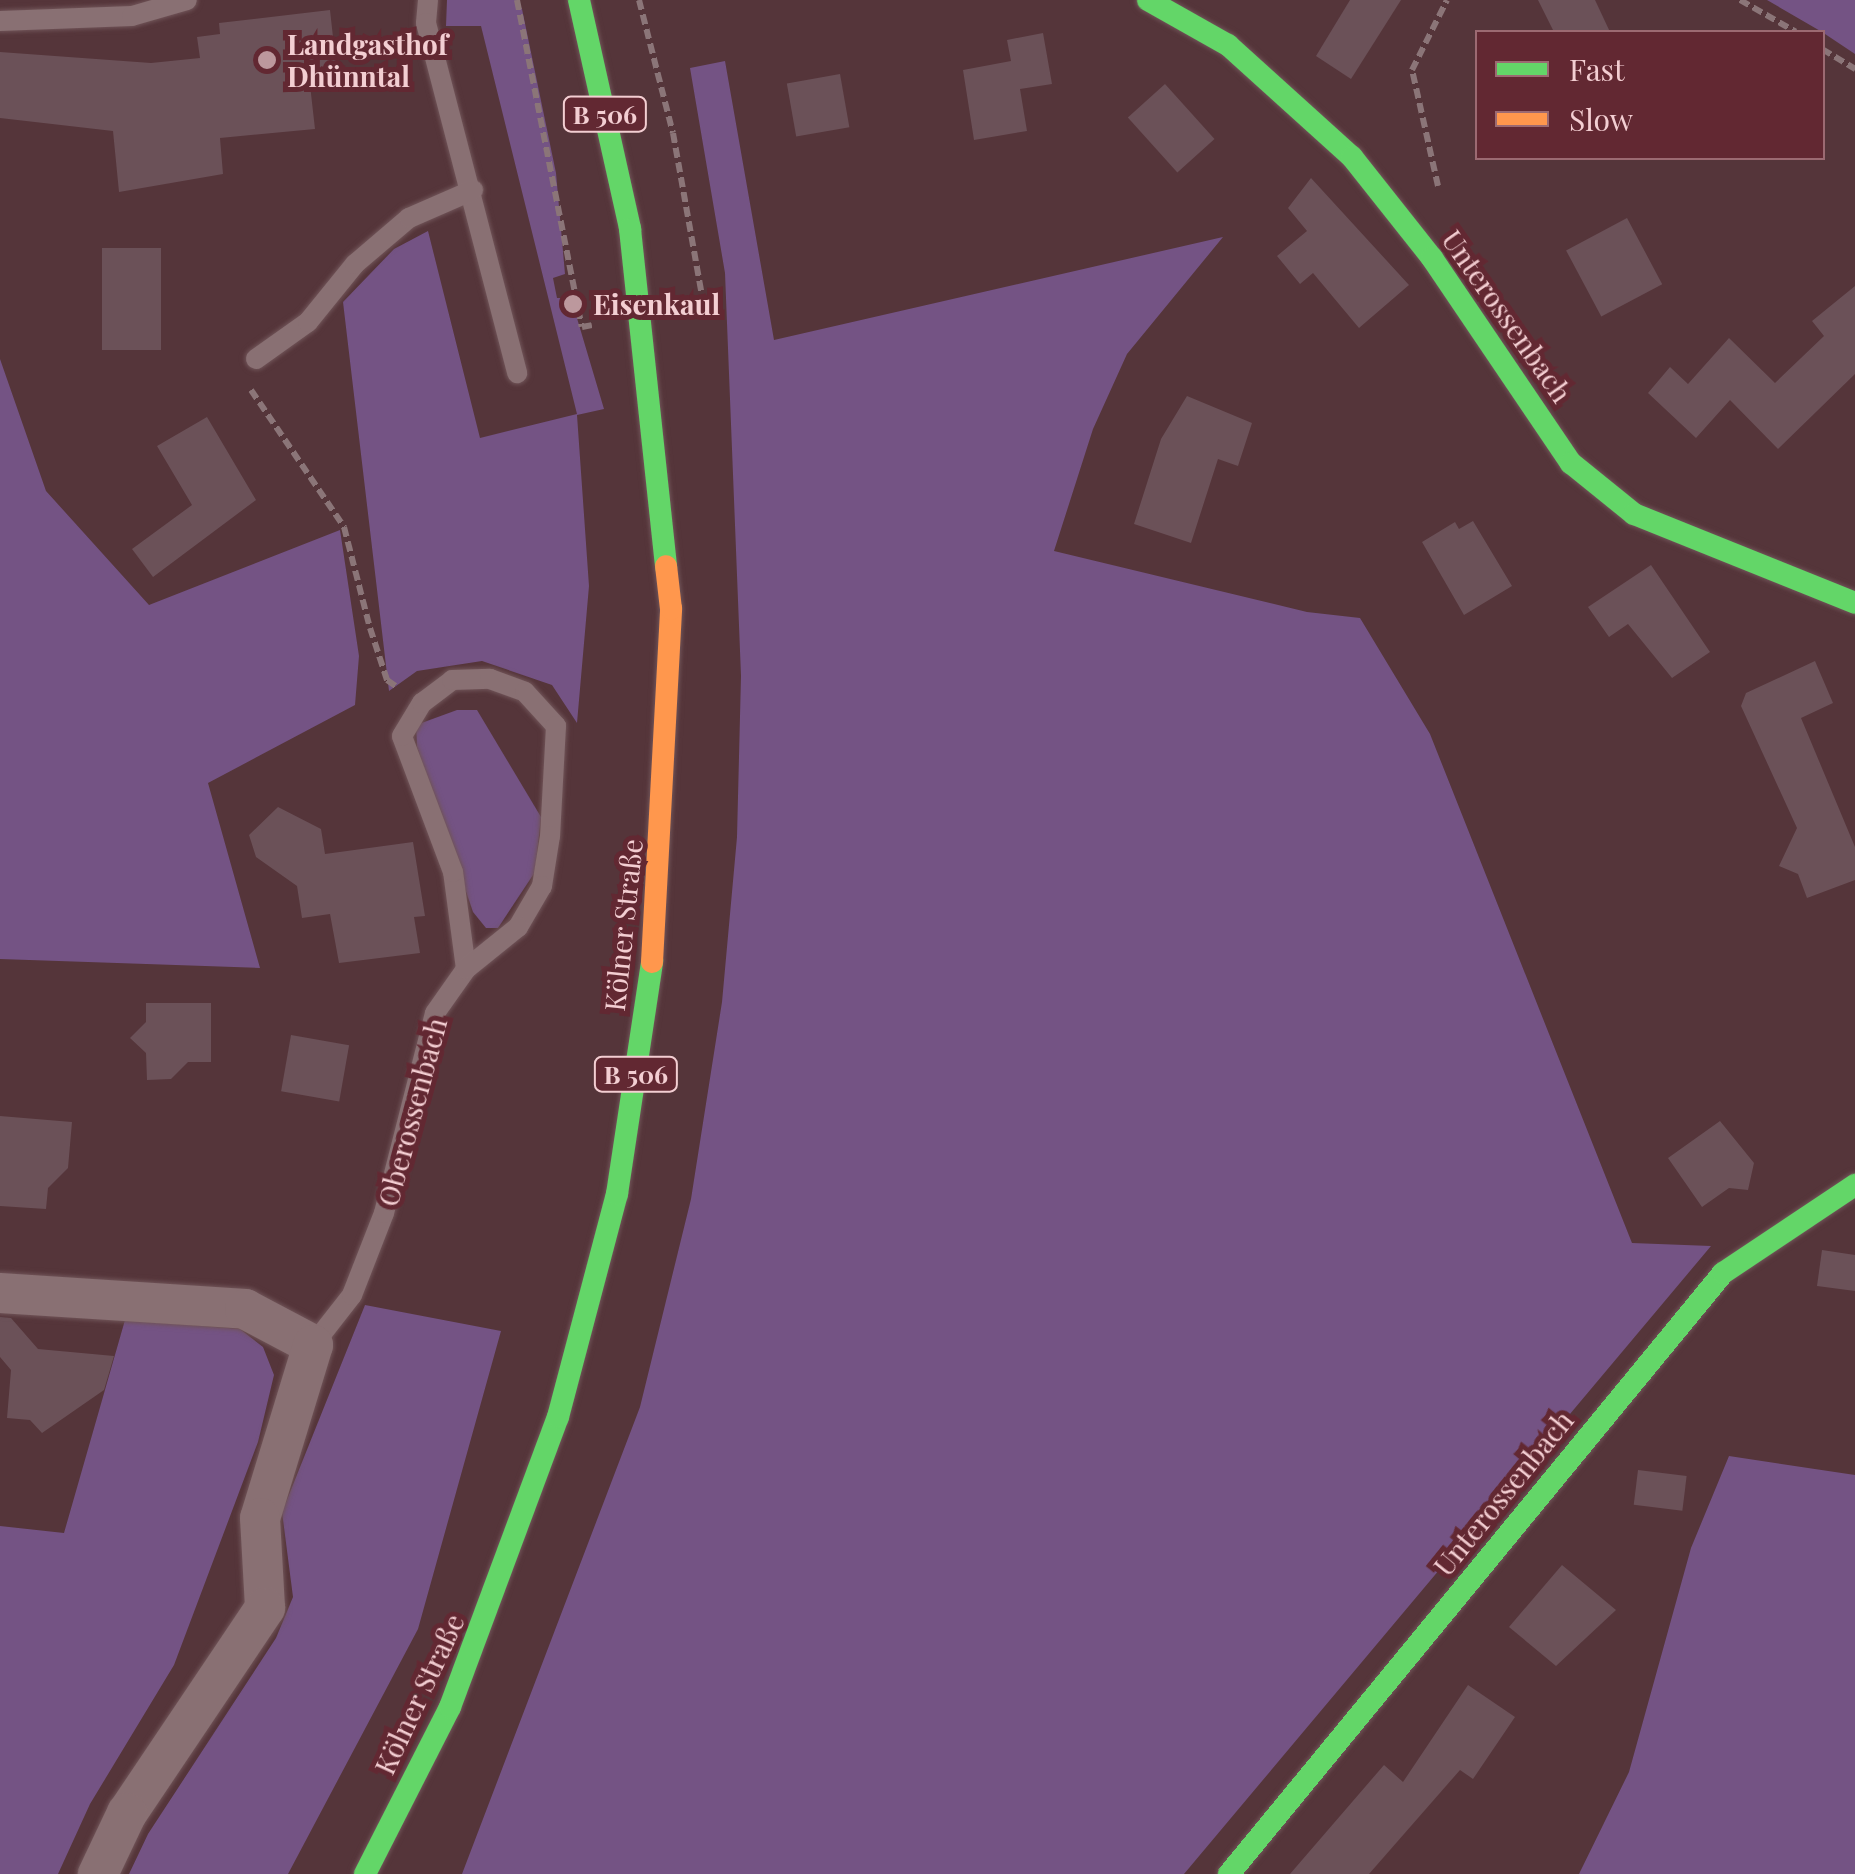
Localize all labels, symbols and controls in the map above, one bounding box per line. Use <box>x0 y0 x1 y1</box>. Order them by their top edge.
place label: Landgasthof Dhünntal <box>287 27 448 93</box>
legend <box>1475 30 1825 160</box>
marker: Landgasthof Dhünntal <box>256 49 278 71</box>
text: Fast <box>1569 49 1625 89</box>
road number: B 506 <box>562 94 648 134</box>
text: Slow <box>1569 99 1633 139</box>
street label: Unterossenbach <box>1435 223 1579 409</box>
place label: Eisenkaul <box>593 287 720 321</box>
marker: Eisenkaul <box>562 293 584 315</box>
street label: Kölner Straße <box>597 837 649 1013</box>
street label: Oberossenbach <box>371 1014 453 1210</box>
road number: B 506 <box>594 1054 678 1094</box>
street label: Unterossenbach <box>1426 1404 1580 1582</box>
street label: Kölner Straße <box>367 1608 471 1780</box>

